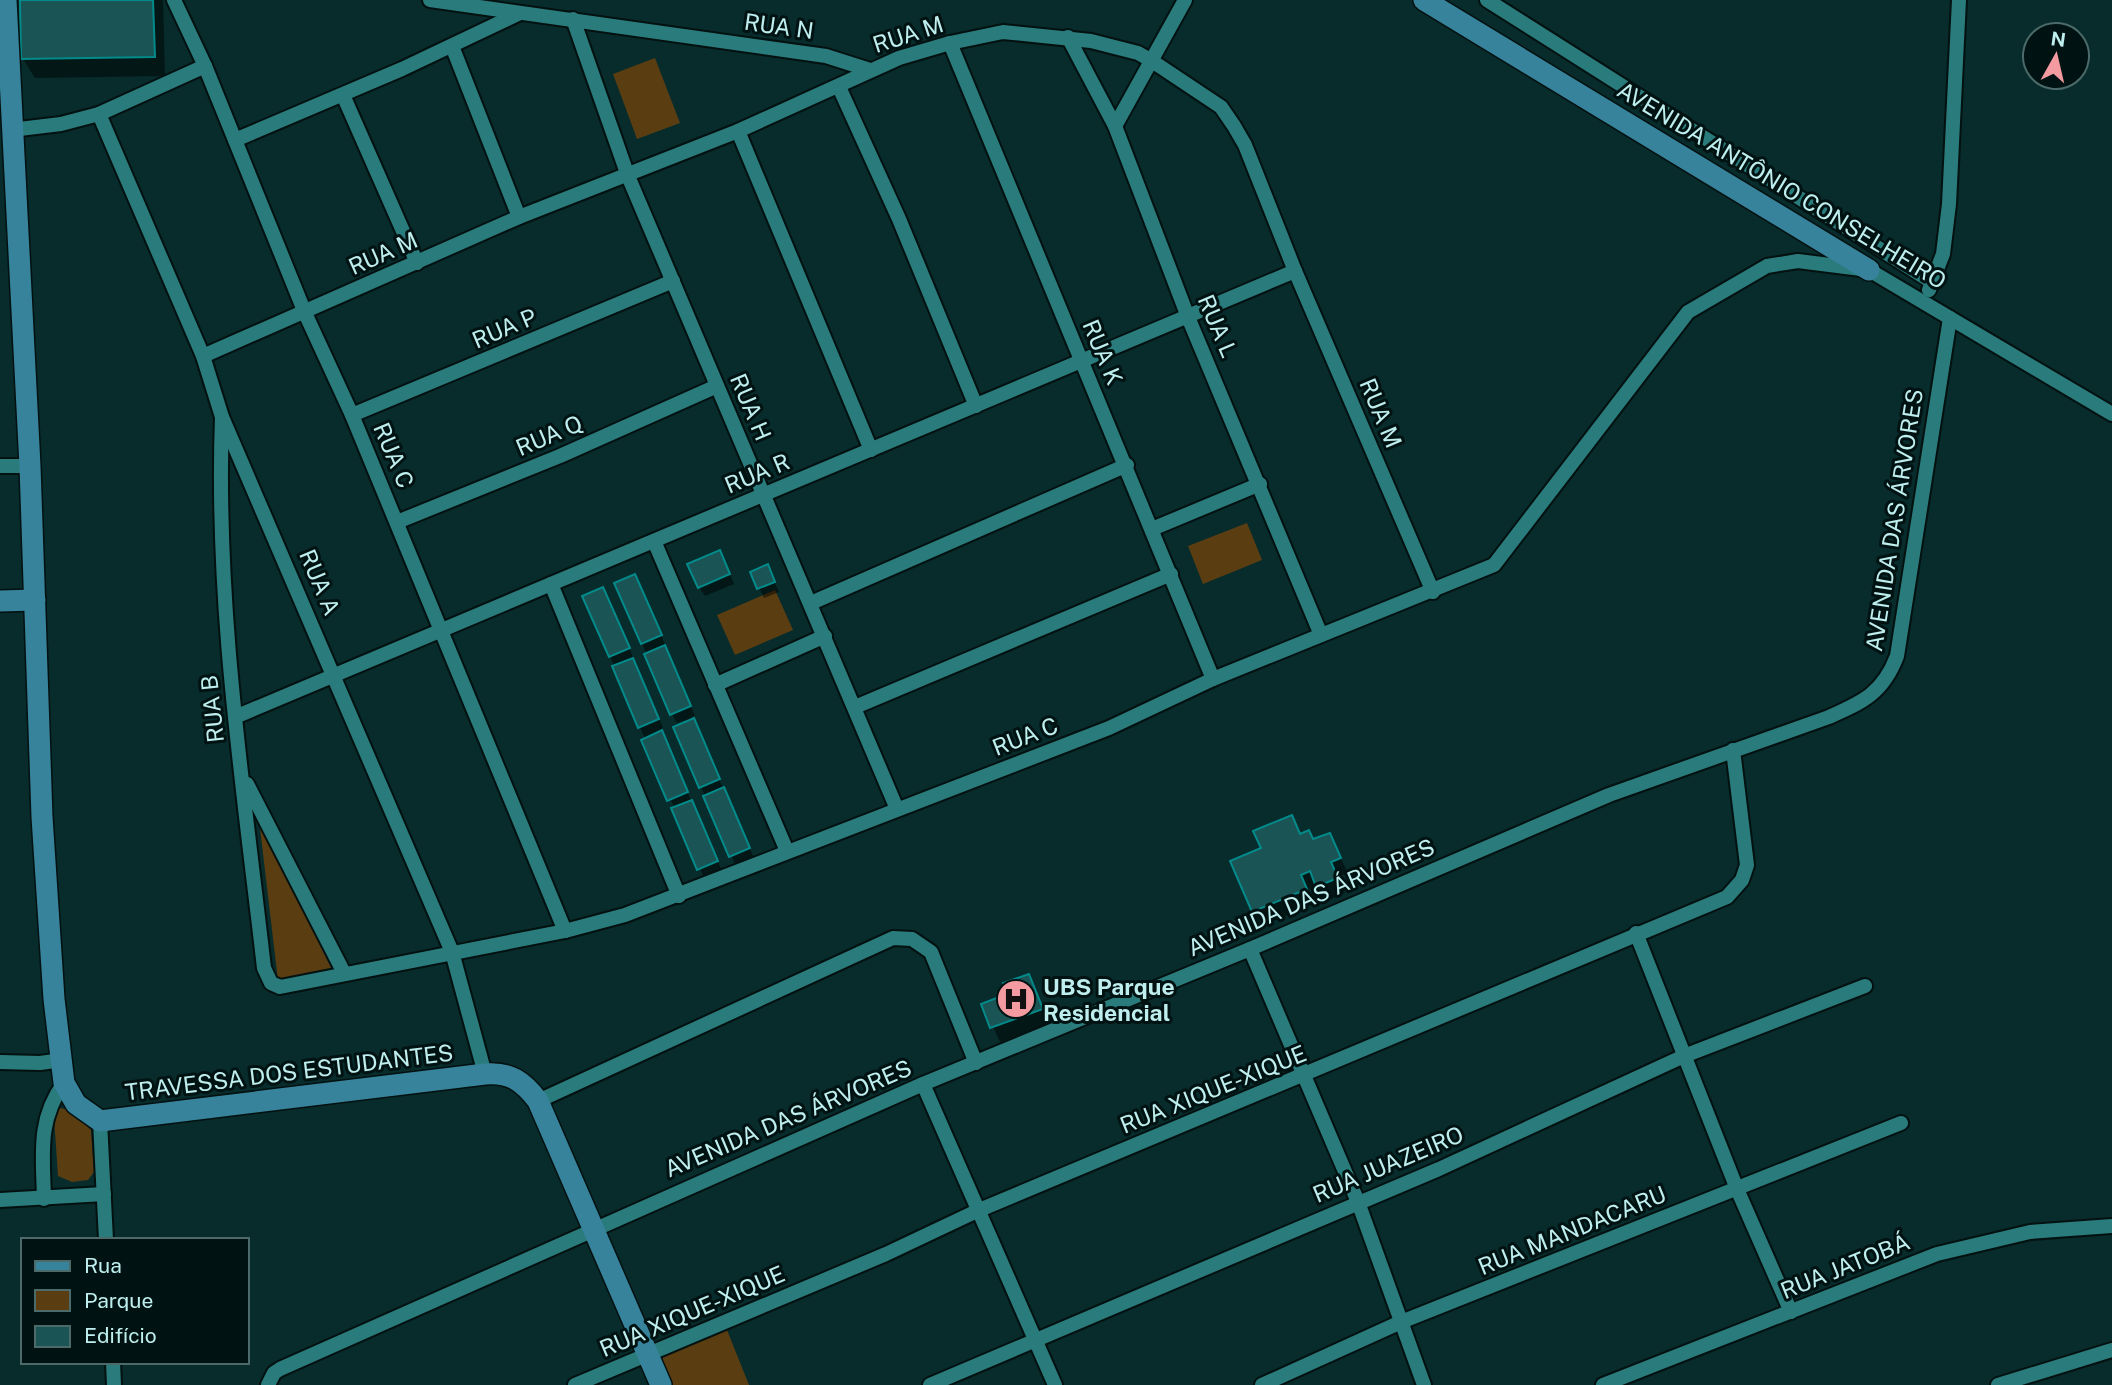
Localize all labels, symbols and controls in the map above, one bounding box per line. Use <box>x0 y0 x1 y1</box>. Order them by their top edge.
street label: RUA N <box>743 8 815 44</box>
street label: RUA M <box>869 10 947 58</box>
north arrow <box>2021 21 2091 91</box>
text: N <box>2049 27 2067 51</box>
street label: AVENIDA ANTÔNIO CONSELHEIRO <box>1613 76 1951 294</box>
street label: RUA M <box>344 226 422 280</box>
street label: RUA L <box>1193 291 1243 361</box>
street label: RUA P <box>468 302 540 354</box>
street label: RUA K <box>1077 315 1129 389</box>
street label: RUA H <box>725 370 777 444</box>
street label: RUA M <box>1354 374 1408 452</box>
street label: AVENIDA DAS ÁRVORES <box>1860 387 1928 653</box>
street label: RUA Q <box>512 409 586 461</box>
street label: RUA C <box>368 418 420 492</box>
street label: RUA R <box>720 447 794 499</box>
street label: RUA A <box>294 545 346 619</box>
street label: RUA B <box>195 674 229 744</box>
street label: RUA C <box>988 711 1062 761</box>
street label: AVENIDA DAS ÁRVORES <box>1184 833 1438 961</box>
place label: UBS Parque Residencial <box>1043 973 1175 1026</box>
hospital icon: UBS Parque Residencial <box>995 978 1037 1020</box>
street label: TRAVESSA DOS ESTUDANTES <box>123 1038 455 1106</box>
street label: RUA XIQUE-XIQUE <box>1116 1039 1310 1139</box>
street label: AVENIDA DAS ÁRVORES <box>661 1054 915 1182</box>
street label: RUA JUAZEIRO <box>1309 1120 1467 1208</box>
street label: RUA MANDACARU <box>1474 1180 1670 1280</box>
street label: RUA JATOBÁ <box>1777 1228 1913 1304</box>
legend <box>21 1238 248 1364</box>
text: Rua <box>84 1253 122 1278</box>
street label: RUA XIQUE-XIQUE <box>595 1260 789 1362</box>
text: Parque <box>84 1288 153 1313</box>
text: Edifício <box>84 1323 157 1348</box>

